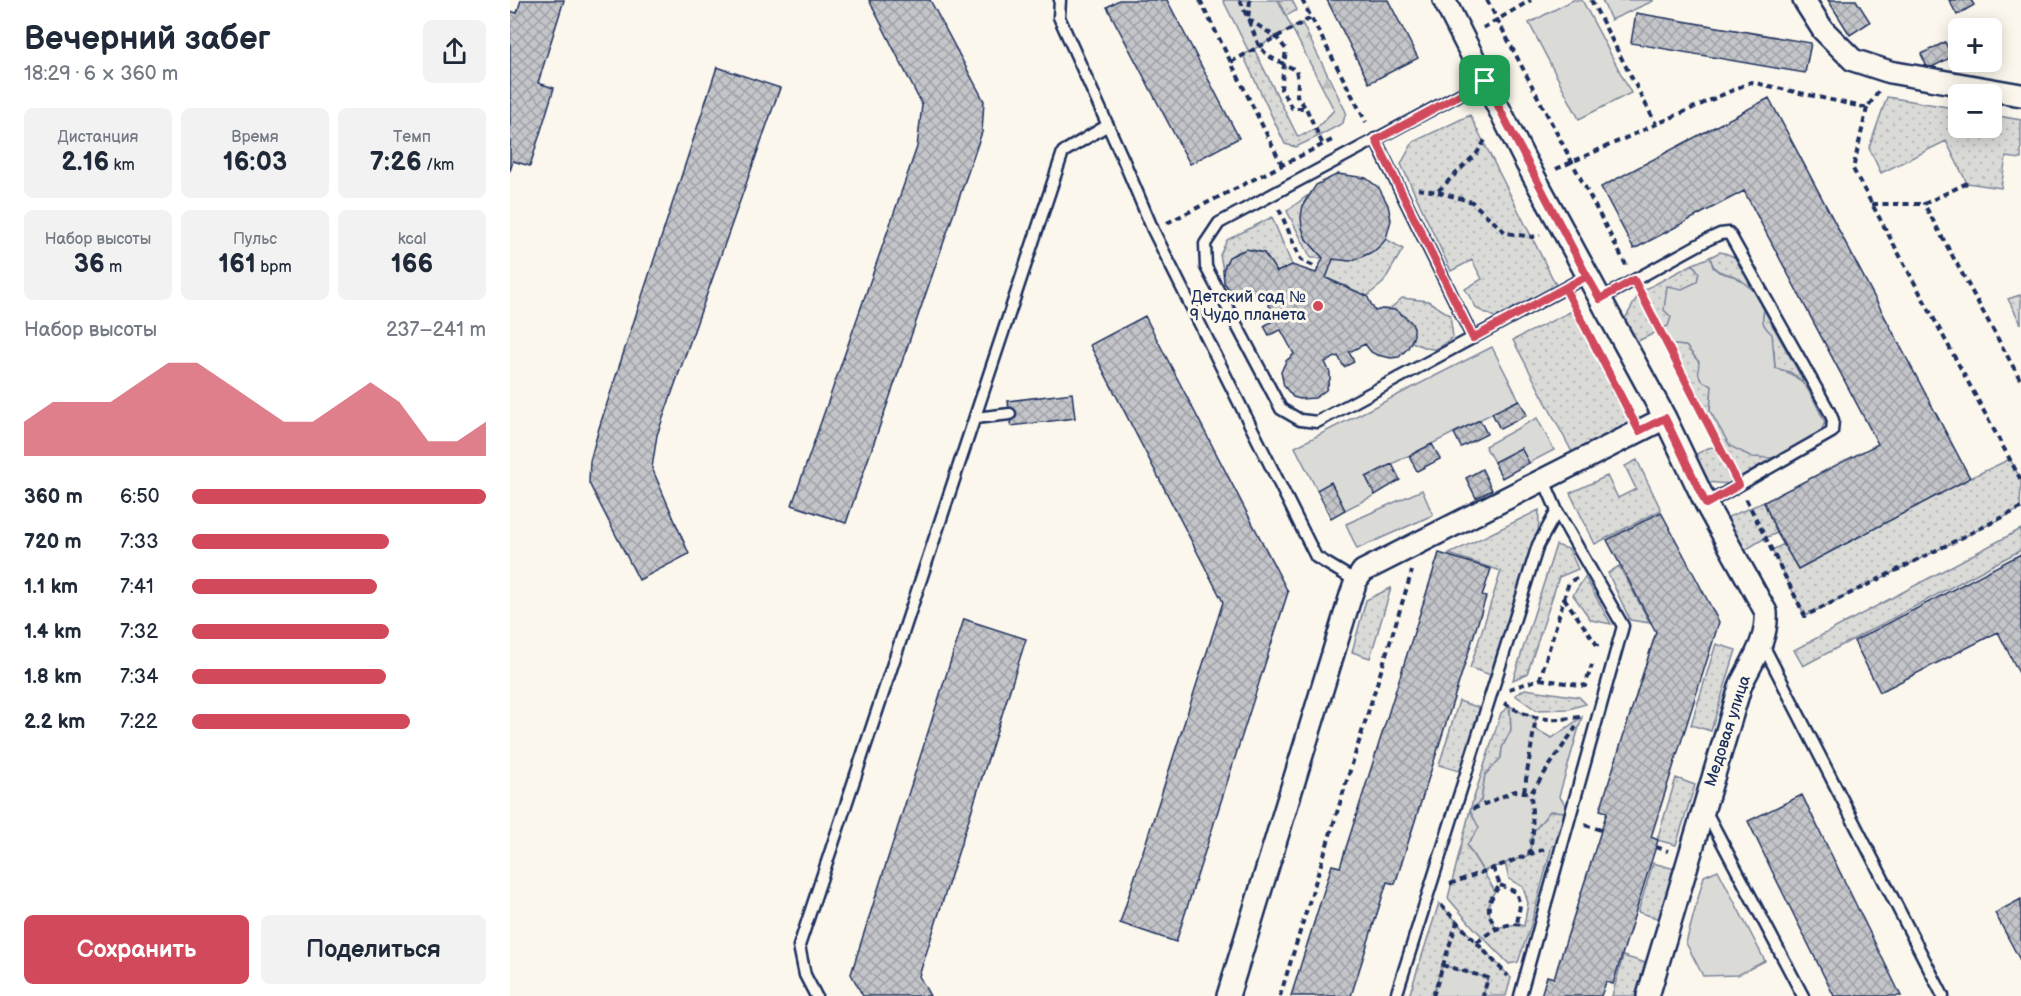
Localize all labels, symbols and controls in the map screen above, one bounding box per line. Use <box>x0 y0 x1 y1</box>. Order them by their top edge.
map controls <box>1948 18 2002 138</box>
button: + <box>1948 18 2002 72</box>
text: Вечерний забег <box>24 19 271 59</box>
button: share <box>423 20 486 83</box>
pin <box>1459 55 1510 106</box>
text: 18:29 · 6 × 360 m <box>24 62 178 86</box>
icon: arrive <box>1468 64 1501 97</box>
button: − <box>1948 84 2002 138</box>
text: Дистанция <box>58 128 138 147</box>
text: Время <box>231 128 279 147</box>
text: Темп <box>393 128 431 147</box>
text: 2.16 <box>61 147 109 178</box>
text: 16:03 <box>223 147 287 178</box>
text: 7:26 <box>370 147 422 178</box>
text: km <box>109 156 135 175</box>
text: /km <box>422 156 454 175</box>
text: Набор высоты <box>45 230 151 249</box>
text: Пульс <box>233 230 277 249</box>
text: kcal <box>398 230 426 249</box>
text: 36 <box>74 249 105 280</box>
text: 161 <box>218 249 256 280</box>
text: 166 <box>391 249 433 280</box>
text: m <box>105 258 122 277</box>
text: bpm <box>256 258 292 277</box>
place label: Детский сад № 9 Чудо планета <box>1190 288 1307 325</box>
marker: Детский сад № 9 Чудо планета <box>1311 299 1325 313</box>
text: Набор высоты <box>24 318 157 342</box>
text: 237–241 m <box>386 318 486 342</box>
text: 360 m <box>24 485 83 509</box>
text: 6:50 <box>120 485 159 509</box>
text: 720 m <box>24 530 82 554</box>
text: 7:33 <box>120 530 158 554</box>
text: 1.1 km <box>24 575 78 599</box>
text: 7:41 <box>120 575 154 599</box>
text: 1.4 km <box>24 620 82 644</box>
text: 7:32 <box>120 620 158 644</box>
text: 1.8 km <box>24 665 82 689</box>
text: 7:34 <box>120 665 158 689</box>
street label: Медовая улица <box>1701 673 1755 789</box>
text: 2.2 km <box>24 710 85 734</box>
text: 7:22 <box>120 710 157 734</box>
button: Сохранить <box>24 915 249 984</box>
button: Поделиться <box>261 915 486 984</box>

